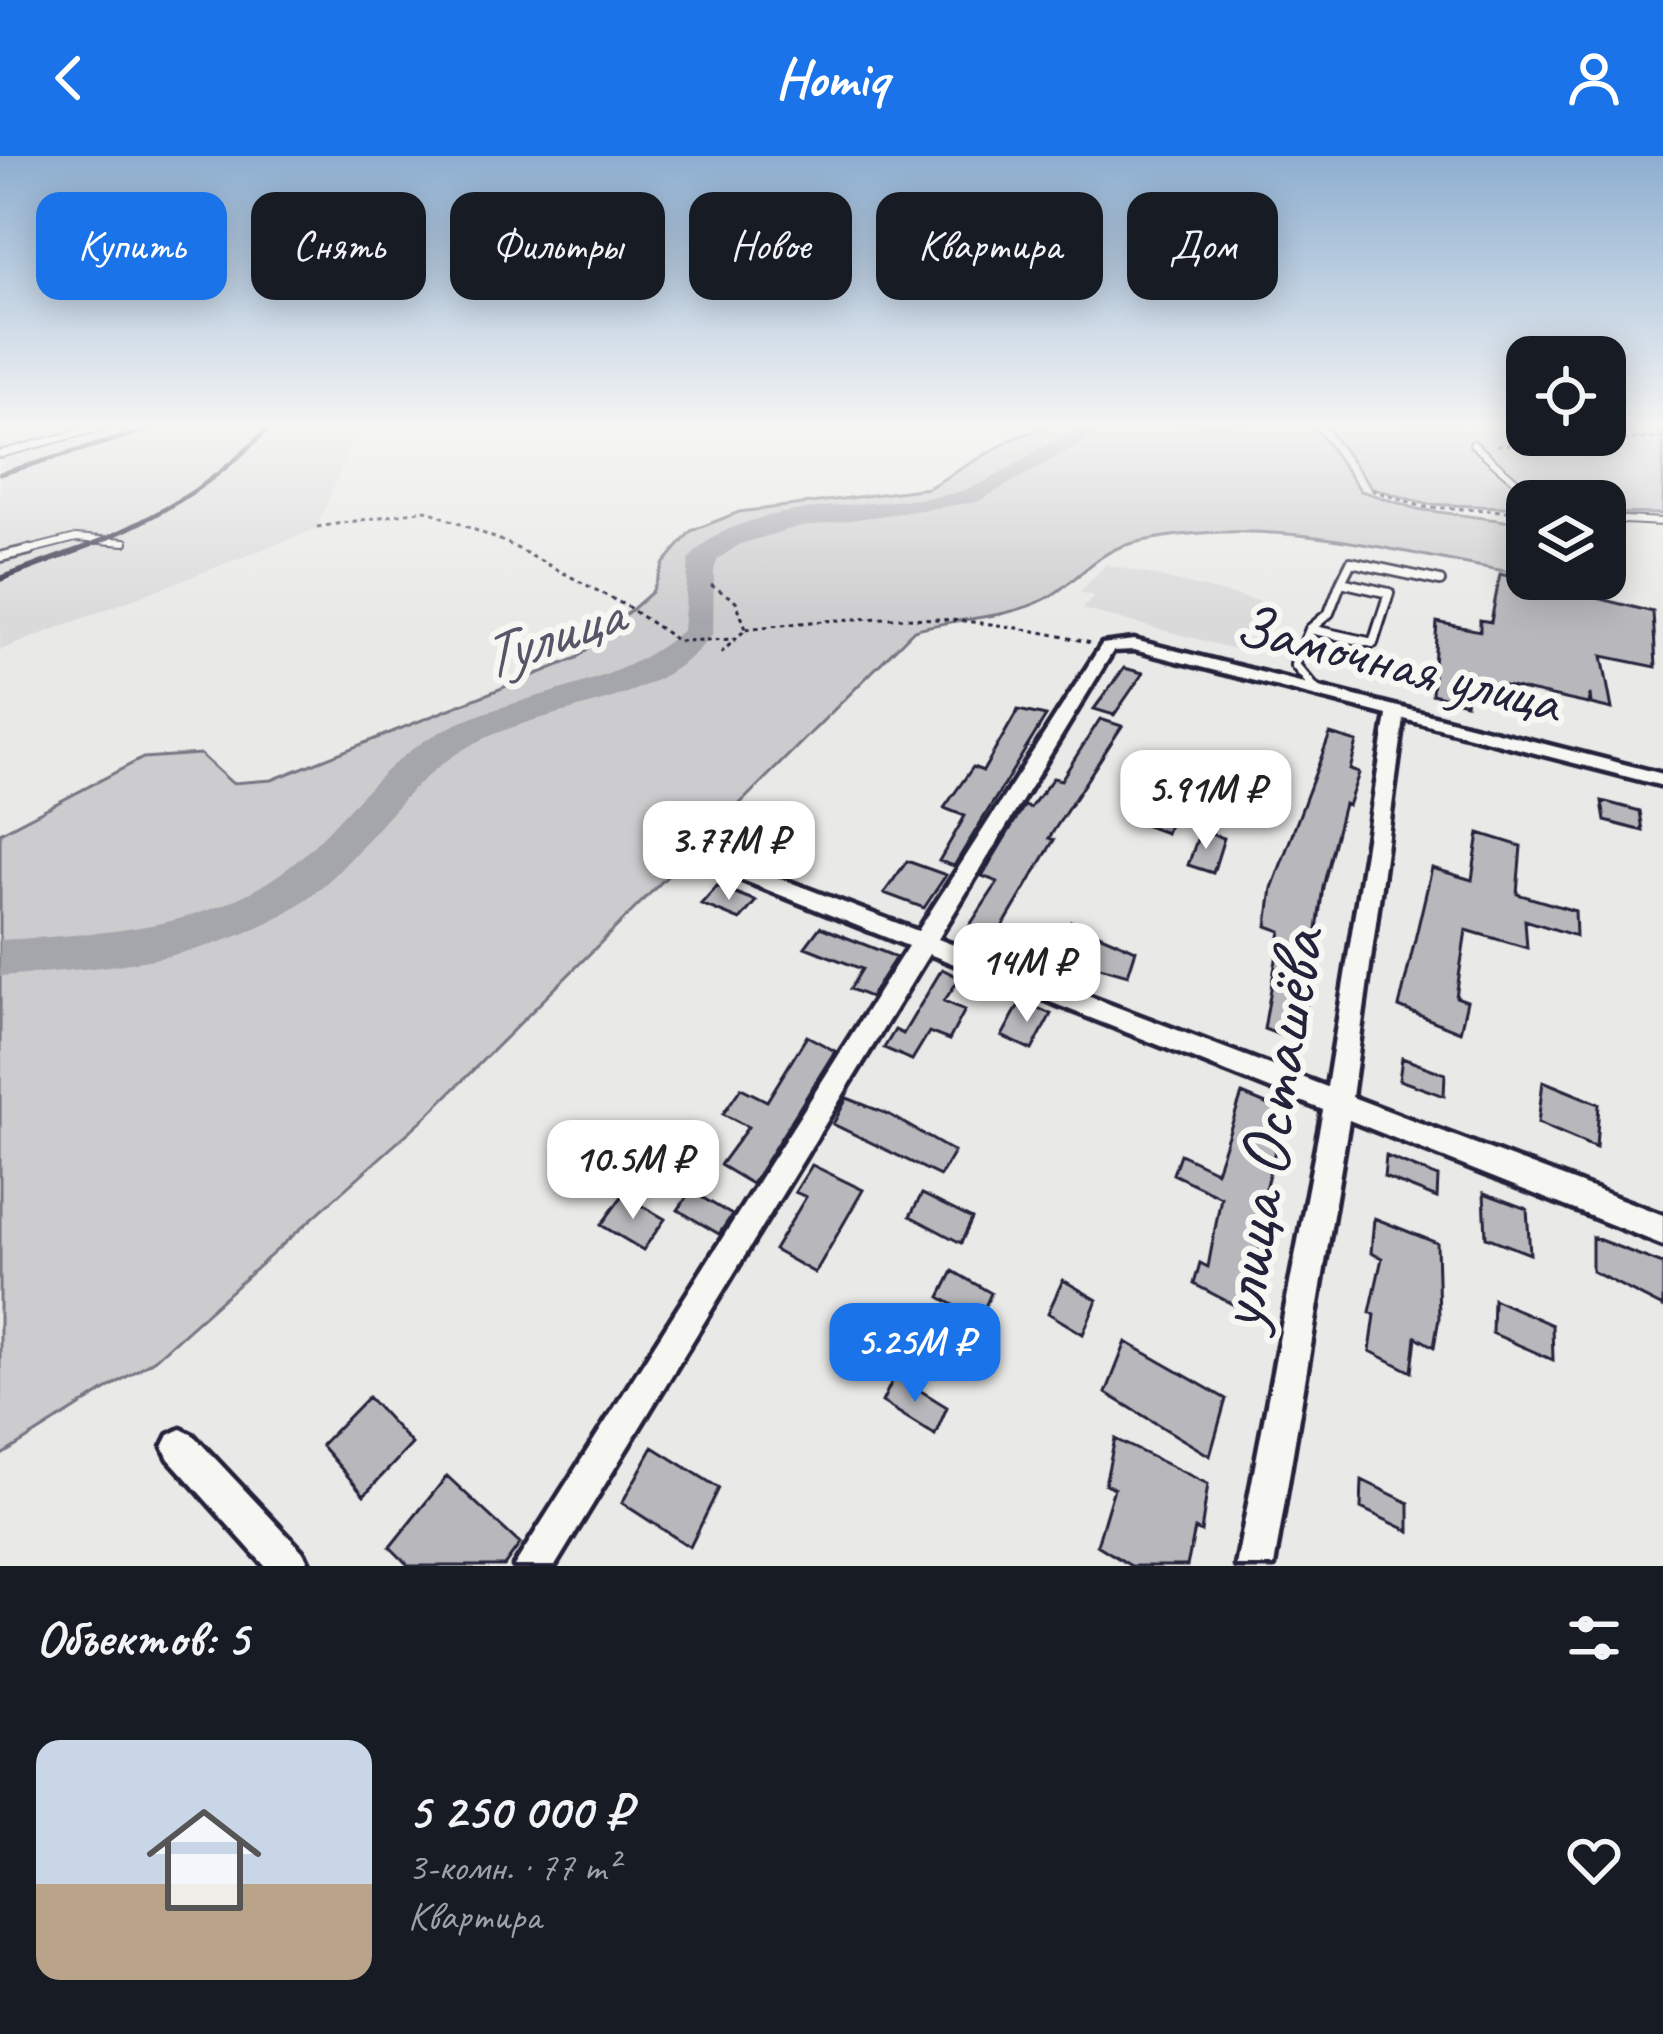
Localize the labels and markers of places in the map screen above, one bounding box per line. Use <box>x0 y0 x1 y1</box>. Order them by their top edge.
pin: 5.91M ₽ <box>1095 750 1317 852</box>
pin: 3.77M ₽ <box>618 801 840 903</box>
pin: 14M ₽ <box>943 923 1111 1025</box>
pin: 10.5M ₽ <box>522 1120 744 1222</box>
pin: 5.25M ₽ <box>804 1303 1026 1405</box>

